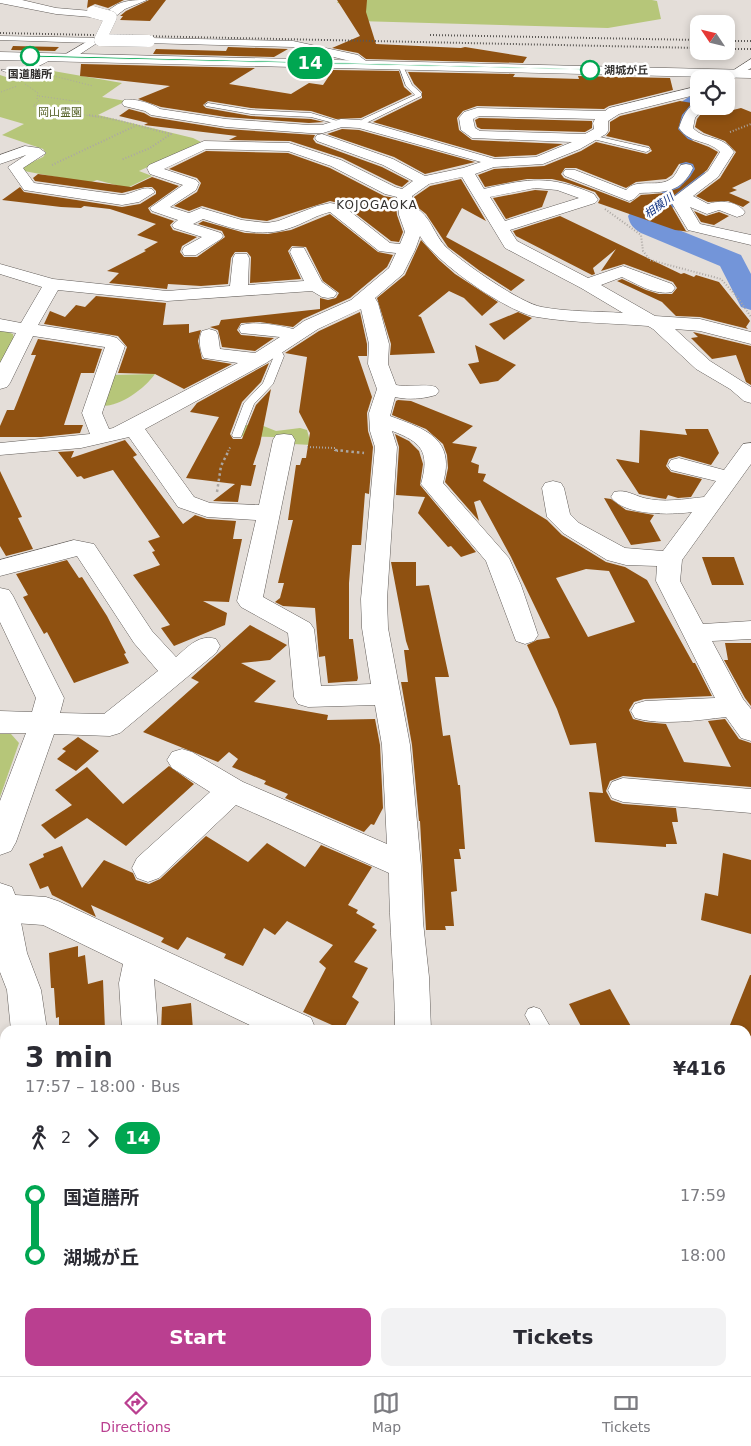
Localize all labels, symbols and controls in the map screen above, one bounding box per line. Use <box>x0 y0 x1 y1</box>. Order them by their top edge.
north arrow <box>690 15 735 60</box>
map controls <box>690 15 735 115</box>
marker: 国道膳所 <box>20 46 40 66</box>
line badge: 14 <box>288 47 332 79</box>
text: 14 <box>297 52 323 73</box>
marker: 湖城が丘 <box>580 60 600 80</box>
place label: 湖城が丘 <box>604 64 648 77</box>
place label: 国道膳所 <box>8 68 52 81</box>
button: locate <box>690 70 735 115</box>
park label: 岡山霊園 <box>38 106 82 119</box>
water label: 相模川 <box>642 190 677 221</box>
district label: KOJOGAOKA <box>336 198 418 212</box>
text: 3 min <box>25 1041 113 1074</box>
text: ¥416 <box>673 1057 726 1079</box>
text: 17:57 – 18:00 · Bus <box>25 1077 180 1096</box>
icon: walk <box>25 1124 53 1152</box>
icon: forward <box>79 1124 107 1152</box>
text: 14 <box>125 1127 150 1148</box>
text: 2 <box>61 1128 71 1147</box>
text: 国道膳所 <box>63 1186 139 1208</box>
text: 17:59 <box>680 1186 726 1205</box>
text: 湖城が丘 <box>63 1246 139 1268</box>
text: 18:00 <box>680 1246 726 1265</box>
button: Start <box>25 1308 371 1366</box>
button: Tickets <box>381 1308 726 1366</box>
tab: Directions <box>100 1389 171 1435</box>
tab: Map <box>372 1389 401 1435</box>
tab: Tickets <box>602 1389 651 1435</box>

